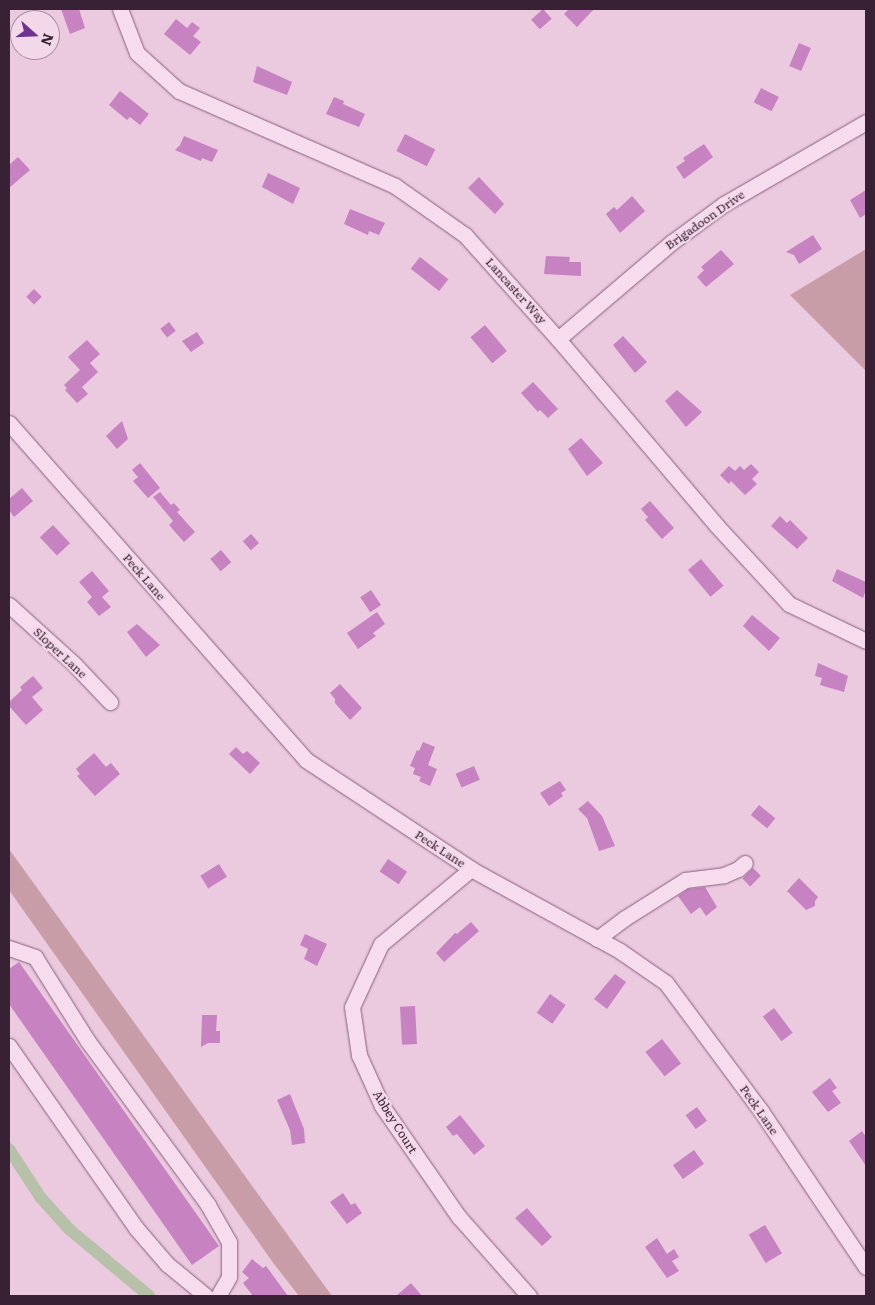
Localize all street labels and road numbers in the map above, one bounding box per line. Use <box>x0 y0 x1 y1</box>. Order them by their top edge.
street label: Brigadoon Drive <box>663 187 747 253</box>
street label: Lancaster Way <box>483 255 549 327</box>
street label: Peck Lane <box>120 551 168 603</box>
street label: Sloper Lane <box>30 625 90 681</box>
street label: Peck Lane <box>412 827 468 871</box>
street label: Peck Lane <box>737 1082 781 1138</box>
street label: Abbey Court <box>370 1088 420 1156</box>

